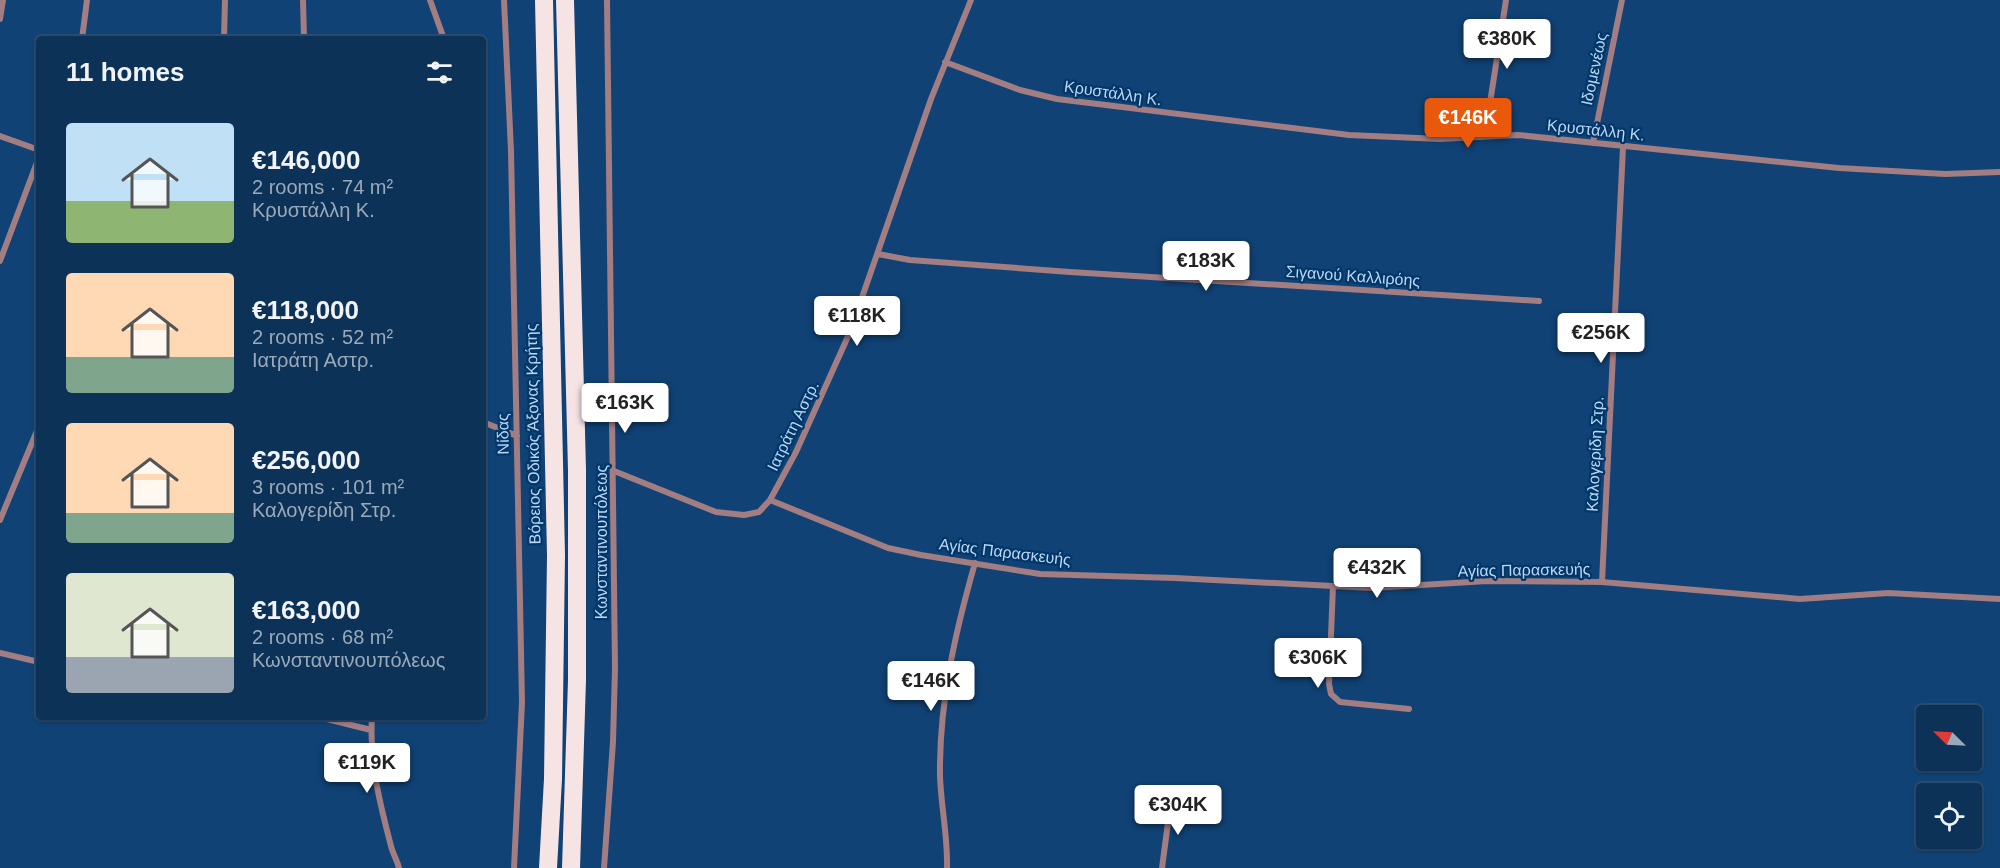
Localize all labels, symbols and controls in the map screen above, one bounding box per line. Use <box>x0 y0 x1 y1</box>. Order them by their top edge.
pin: €380K <box>1465 19 1549 70</box>
text: €380K <box>1478 27 1536 49</box>
street label: Ιδομενέως <box>1578 31 1610 107</box>
icon: filters <box>423 56 456 89</box>
text: 11 homes <box>66 57 185 87</box>
street label: Κρυστάλλη Κ. <box>1063 78 1163 108</box>
pin: €146K <box>1426 98 1510 149</box>
text: €146K <box>1439 106 1497 128</box>
street label: Κρυστάλλη Κ. <box>1546 116 1646 144</box>
text: €146,000 <box>252 145 360 175</box>
icon: home <box>114 147 186 219</box>
text: 2 rooms · 74 m² <box>252 176 393 198</box>
text: Κρυστάλλη Κ. <box>252 199 375 221</box>
pin: €183K <box>1164 241 1248 292</box>
text: €183K <box>1177 249 1235 271</box>
street label: Σιγανού Καλλιρόης <box>1285 263 1421 289</box>
text: €118,000 <box>252 295 359 325</box>
pin: €118K <box>815 296 899 347</box>
icon: home <box>114 297 186 369</box>
text: €118K <box>828 304 886 326</box>
pin: €256K <box>1559 313 1643 364</box>
text: €256K <box>1572 321 1630 343</box>
street label: Βόρειος Οδικός Άξονας Κρήτης <box>523 323 544 544</box>
text: 2 rooms · 52 m² <box>252 326 393 348</box>
text: Ιατράτη Αστρ. <box>252 349 374 371</box>
street label: Ιατράτη Αστρ. <box>764 378 822 474</box>
pin: €163K <box>583 383 667 434</box>
text: €163K <box>596 391 654 413</box>
street label: Καλογερίδη Στρ. <box>1583 396 1607 512</box>
street label: Νίδας <box>494 413 512 455</box>
text: €256,000 <box>252 445 360 475</box>
icon: home <box>114 447 186 519</box>
street label: Κωνσταντινουπόλεως <box>593 464 610 619</box>
text: 3 rooms · 101 m² <box>252 476 404 498</box>
text: Καλογερίδη Στρ. <box>252 499 396 521</box>
street label: Αγίας Παρασκευής <box>938 535 1072 569</box>
pin: €432K <box>1335 548 1419 599</box>
text: €432K <box>1348 556 1406 578</box>
street label: Αγίας Παρασκευής <box>1457 560 1591 580</box>
text: €163,000 <box>252 595 360 625</box>
icon: home <box>114 597 186 669</box>
text: 2 rooms · 68 m² <box>252 626 393 648</box>
pin: €306K <box>1276 638 1360 689</box>
text: €306K <box>1289 646 1347 668</box>
text: Κωνσταντινουπόλεως <box>252 649 445 671</box>
pin: €146K <box>889 661 973 712</box>
text: €146K <box>902 669 960 691</box>
north arrow <box>1916 705 1982 771</box>
map controls <box>1916 705 1982 849</box>
pin: €119K <box>325 743 409 794</box>
text: €119K <box>338 751 396 773</box>
button: locate <box>1916 783 1982 849</box>
pin: €304K <box>1136 785 1220 836</box>
text: €304K <box>1149 793 1207 815</box>

